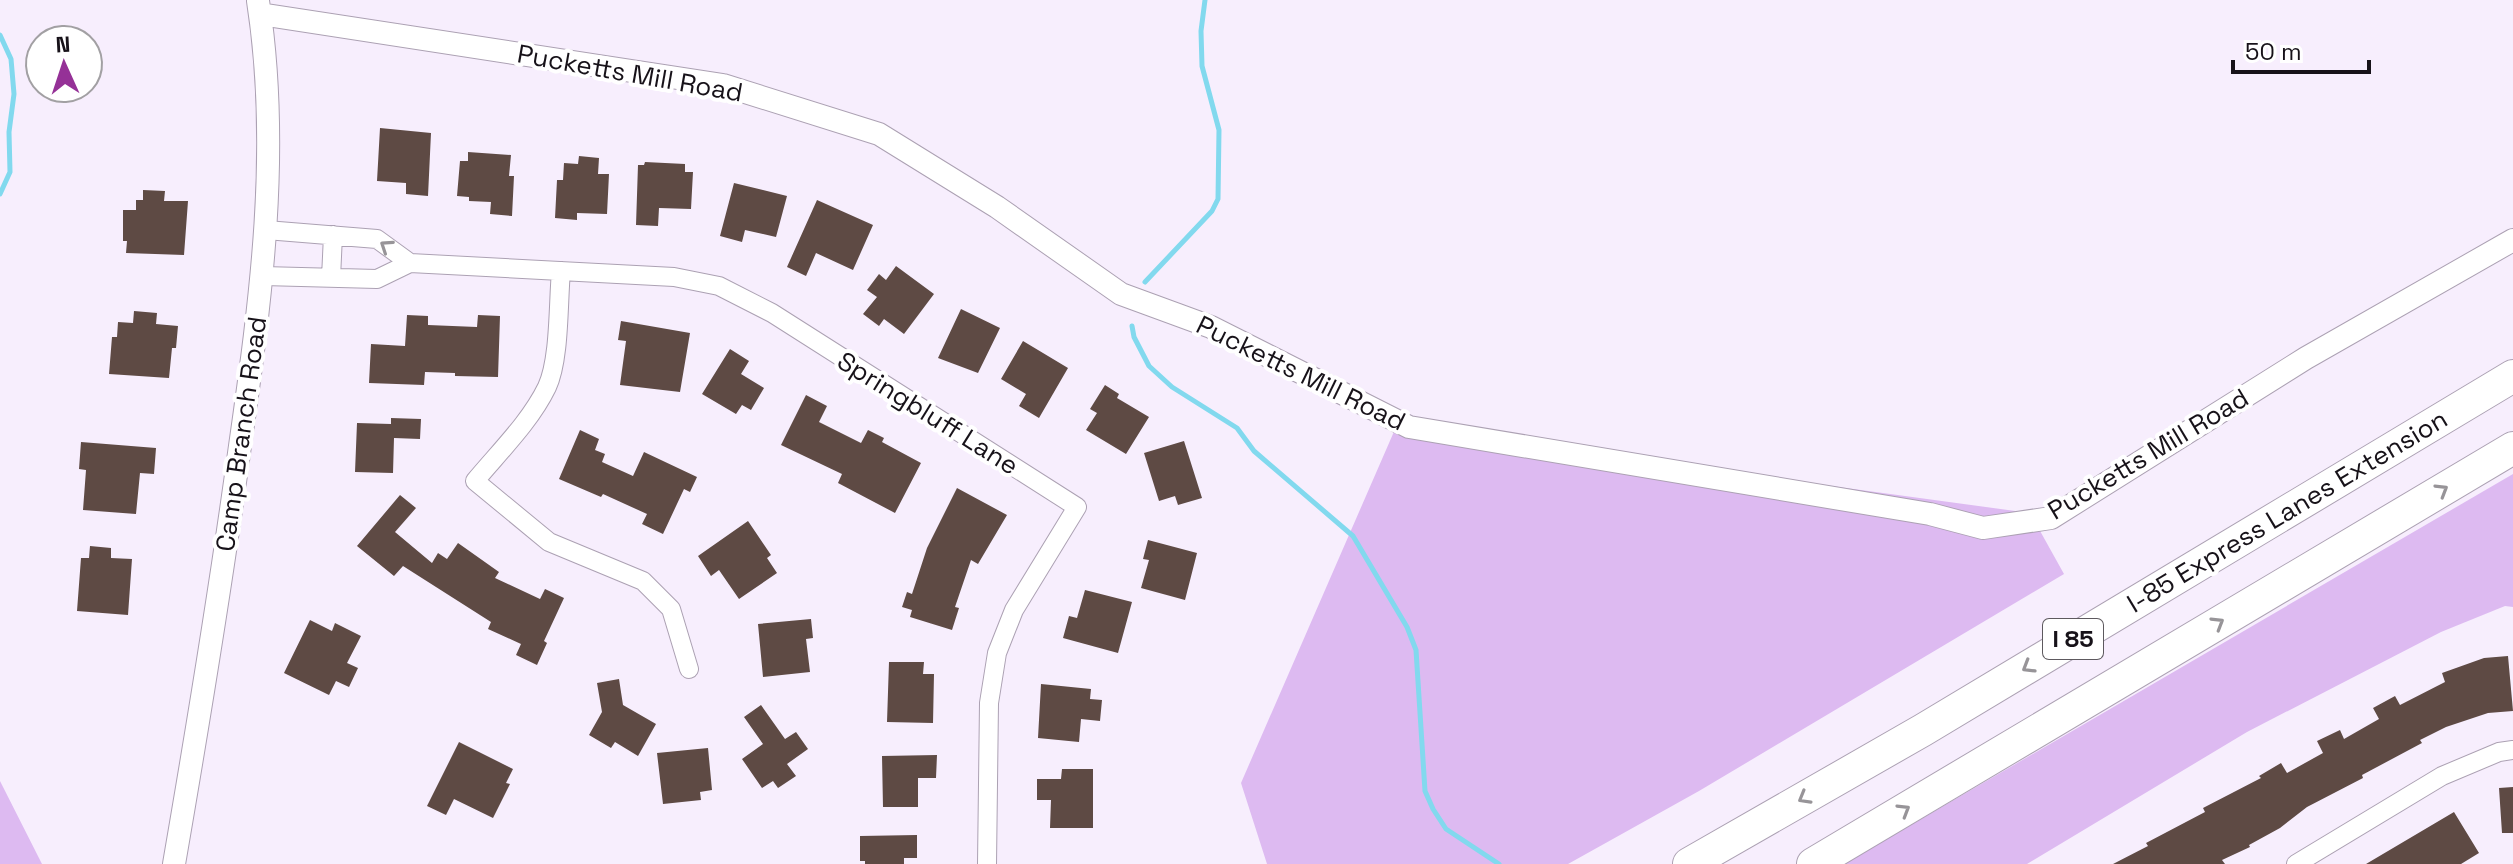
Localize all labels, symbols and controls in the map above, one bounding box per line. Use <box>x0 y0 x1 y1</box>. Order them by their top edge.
north arrow <box>24 24 104 104</box>
scale bar <box>2233 24 2369 74</box>
text: N <box>55 30 71 58</box>
street label: Pucketts Mill Road <box>514 36 746 110</box>
text: 50 m <box>2245 36 2302 67</box>
one-way arrow <box>381 241 395 256</box>
street label: Pucketts Mill Road <box>1191 308 1411 438</box>
street label: Camp Branch Road <box>208 314 274 554</box>
street label: Springbluff Lane <box>831 344 1025 482</box>
street label: Pucketts Mill Road <box>2041 381 2255 527</box>
street label: I-85 Express Lanes Extension <box>2120 402 2454 620</box>
one-way arrow <box>2433 484 2447 500</box>
one-way arrow <box>2209 617 2224 632</box>
road number: I 85 <box>2043 619 2103 659</box>
one-way arrow <box>2022 657 2037 672</box>
one-way arrow <box>1798 788 1813 804</box>
one-way arrow <box>1895 804 1910 819</box>

